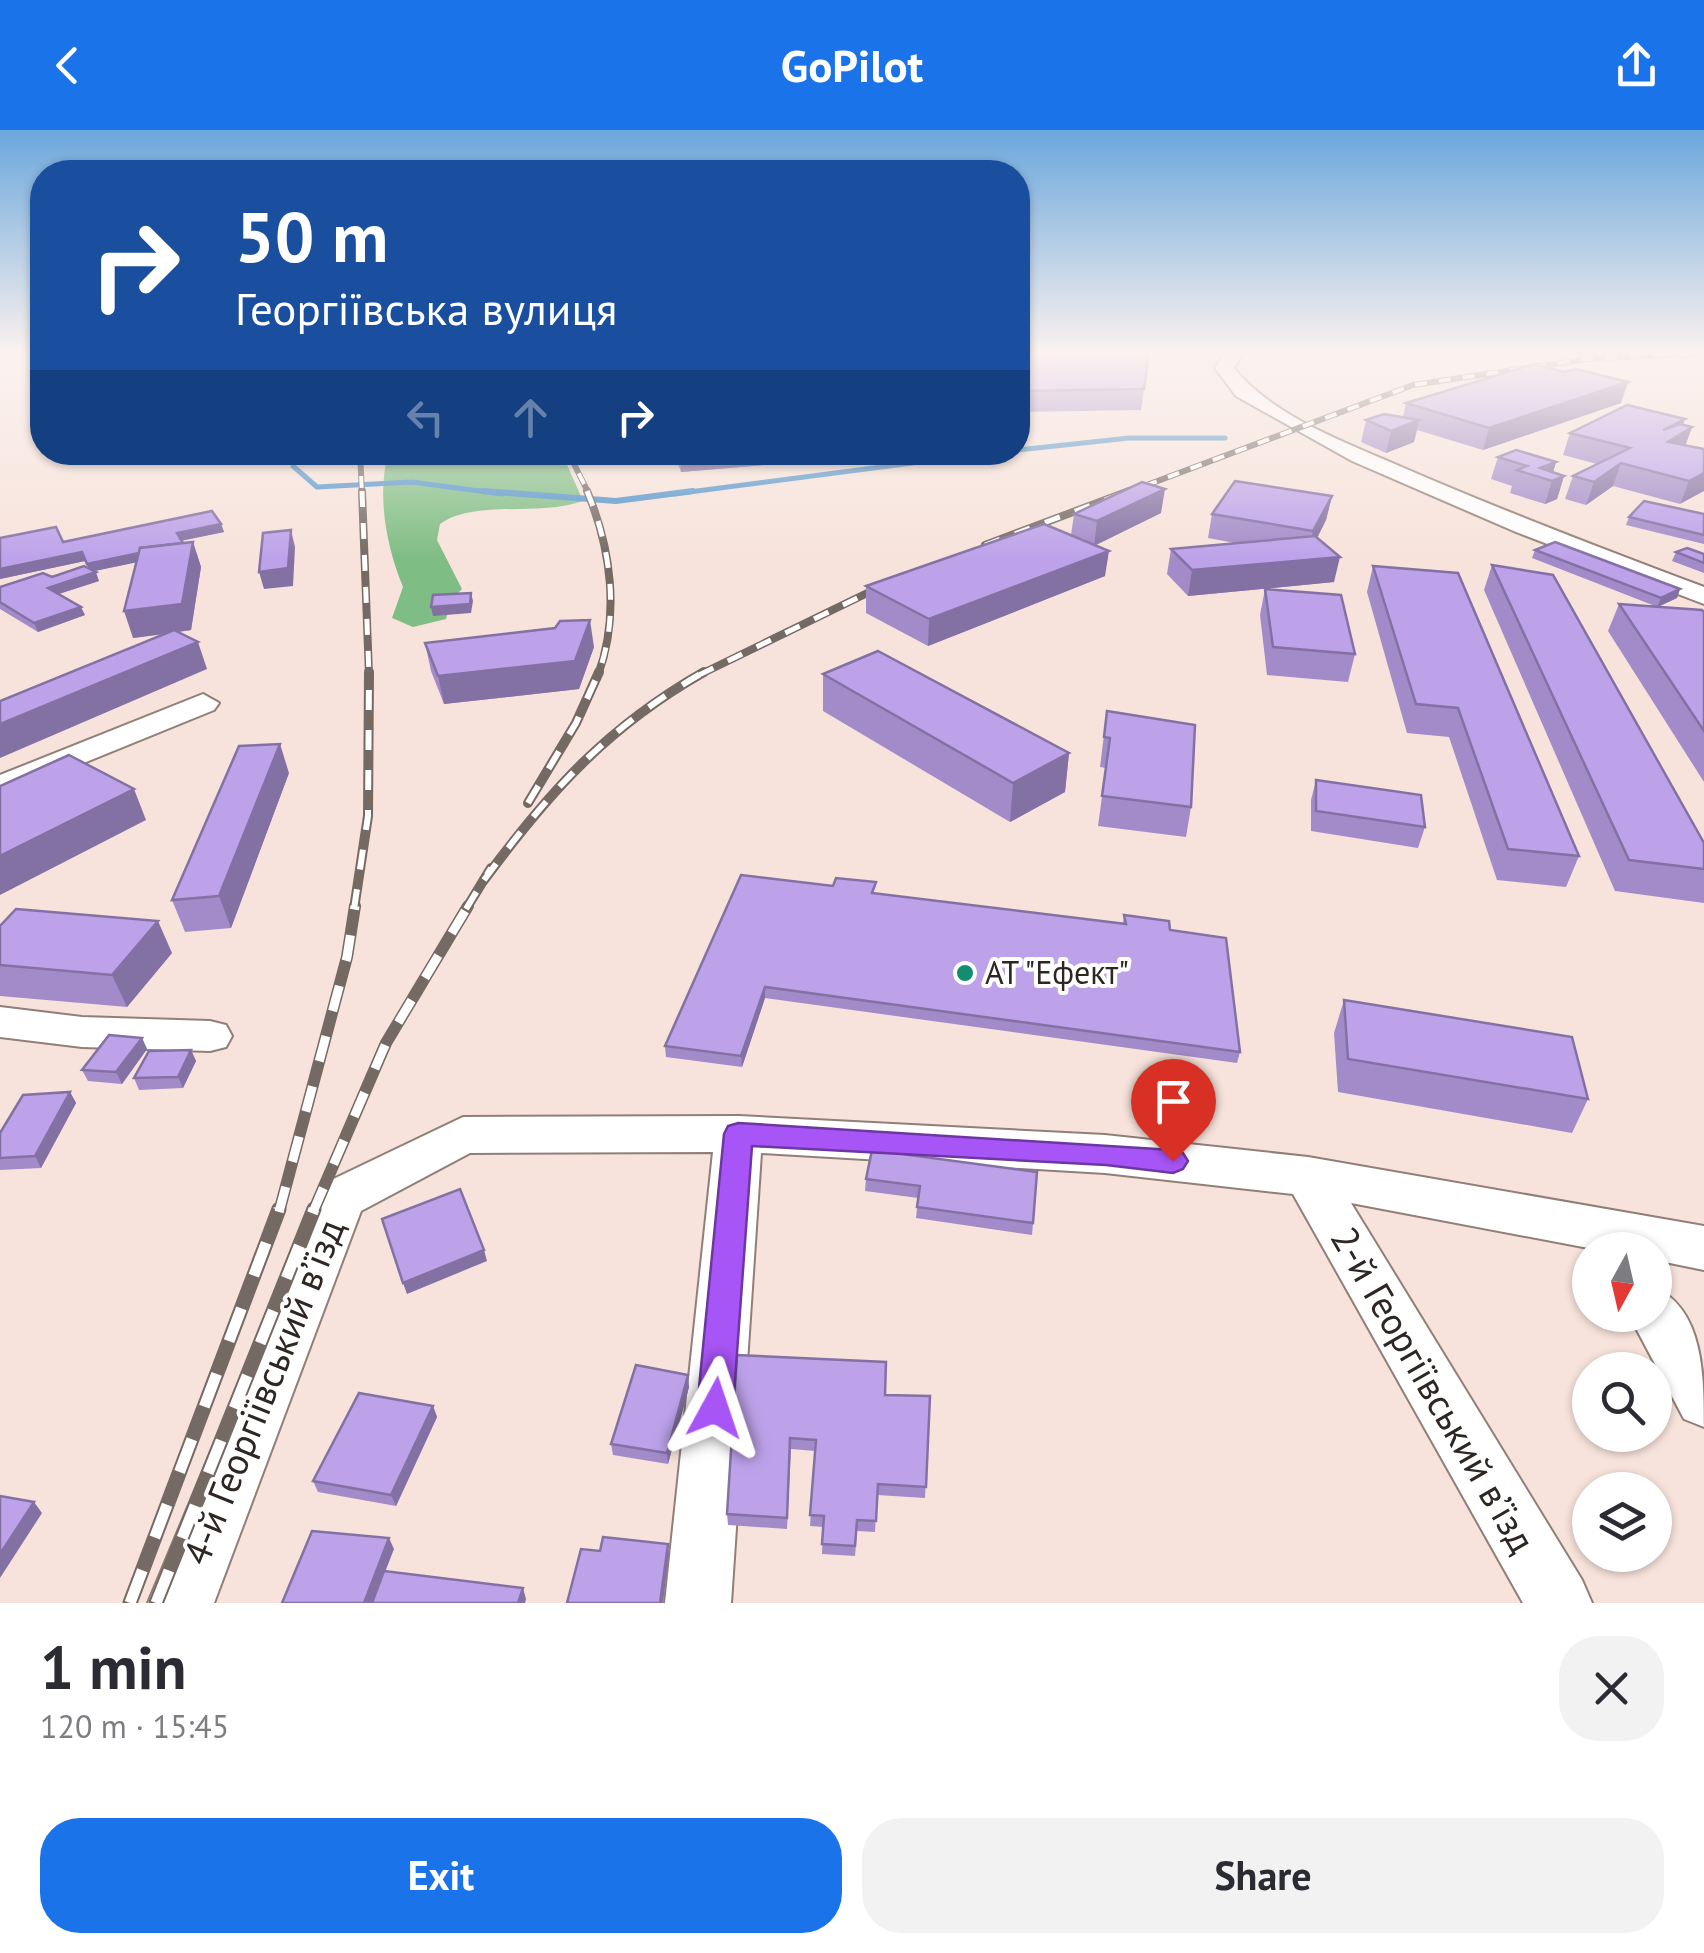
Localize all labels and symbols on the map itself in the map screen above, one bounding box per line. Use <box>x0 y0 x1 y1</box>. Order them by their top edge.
place label: АТ "Ефект" <box>985 951 1129 993</box>
marker: АТ "Ефект" <box>954 962 976 984</box>
pin <box>1131 1059 1216 1162</box>
street label: 4-й Георгіївський в’їзд <box>171 1211 354 1572</box>
street label: 2-й Георгіївський в’їзд <box>1321 1217 1548 1561</box>
north arrow <box>1572 1232 1672 1332</box>
position arrow <box>663 1356 767 1460</box>

